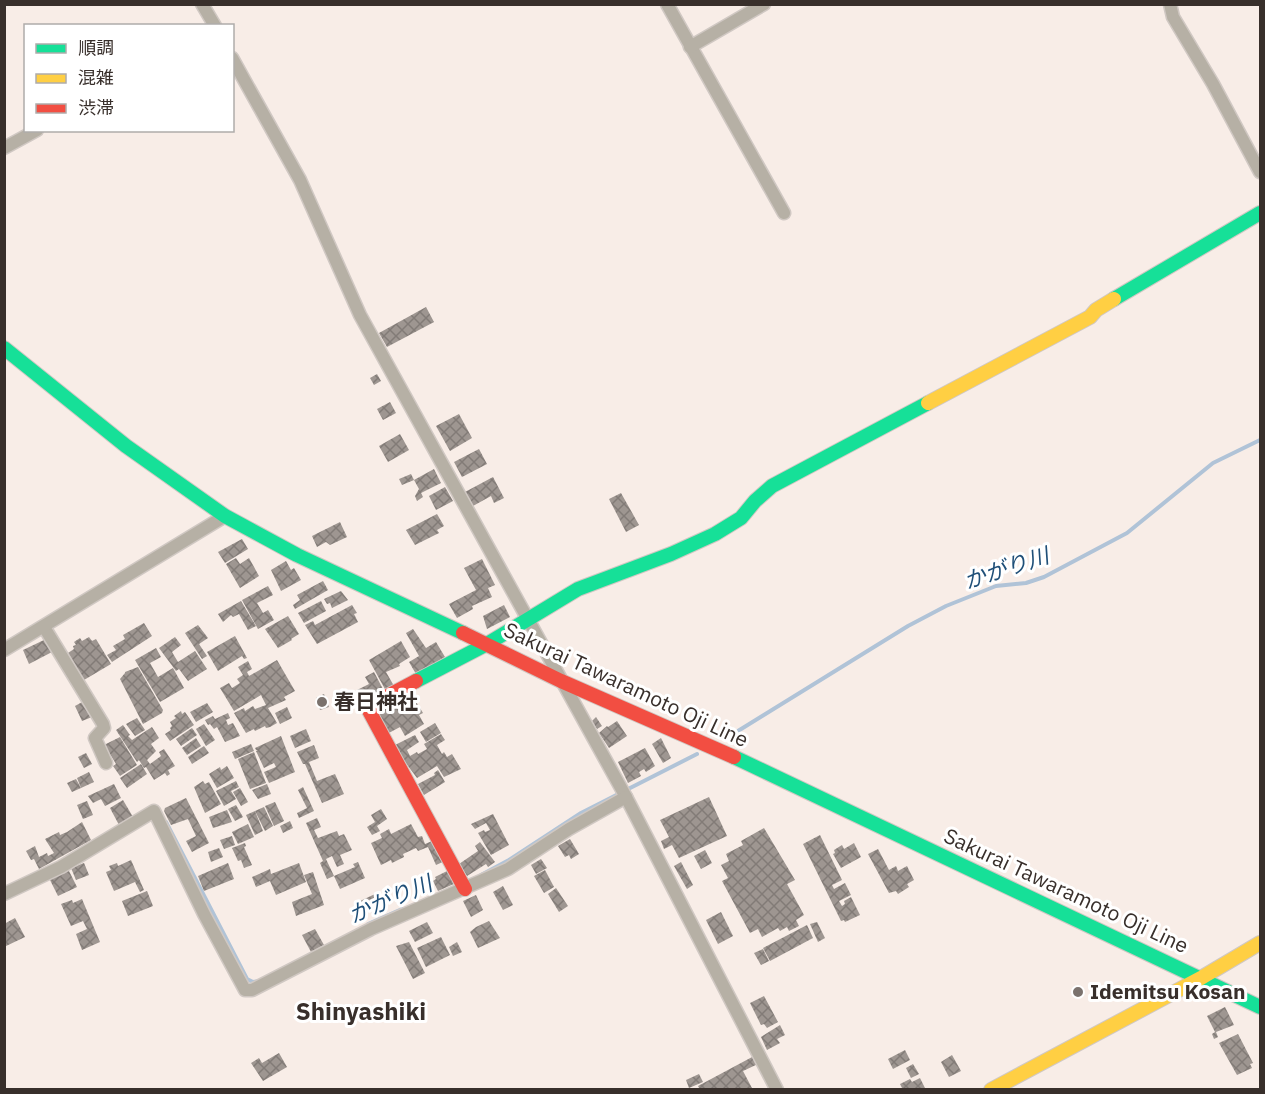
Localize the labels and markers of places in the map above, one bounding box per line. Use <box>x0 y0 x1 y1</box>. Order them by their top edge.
place label: 春日神社 <box>334 687 418 715</box>
marker: 春日神社 <box>315 695 329 709</box>
place label: Idemitsu Kosan <box>1090 977 1245 1005</box>
marker: Idemitsu Kosan <box>1071 985 1085 999</box>

